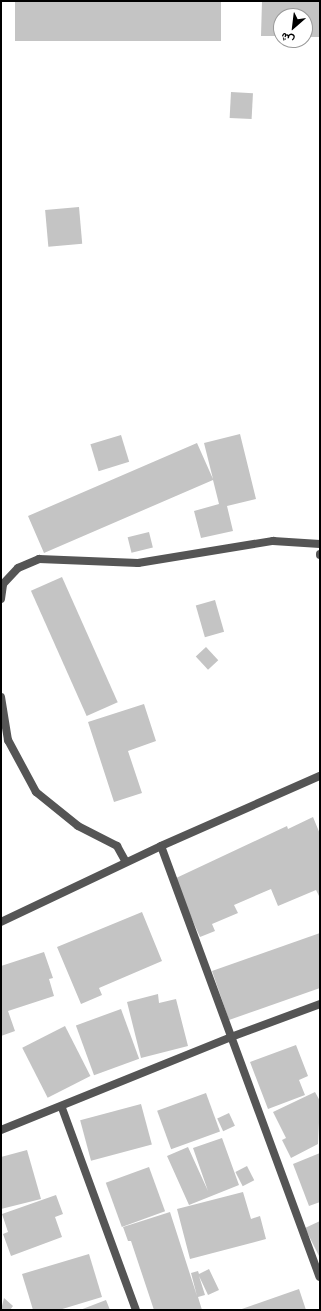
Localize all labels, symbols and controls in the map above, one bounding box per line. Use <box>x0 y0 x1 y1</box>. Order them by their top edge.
north arrow <box>273 8 313 48</box>
text: ش <box>278 28 297 48</box>

